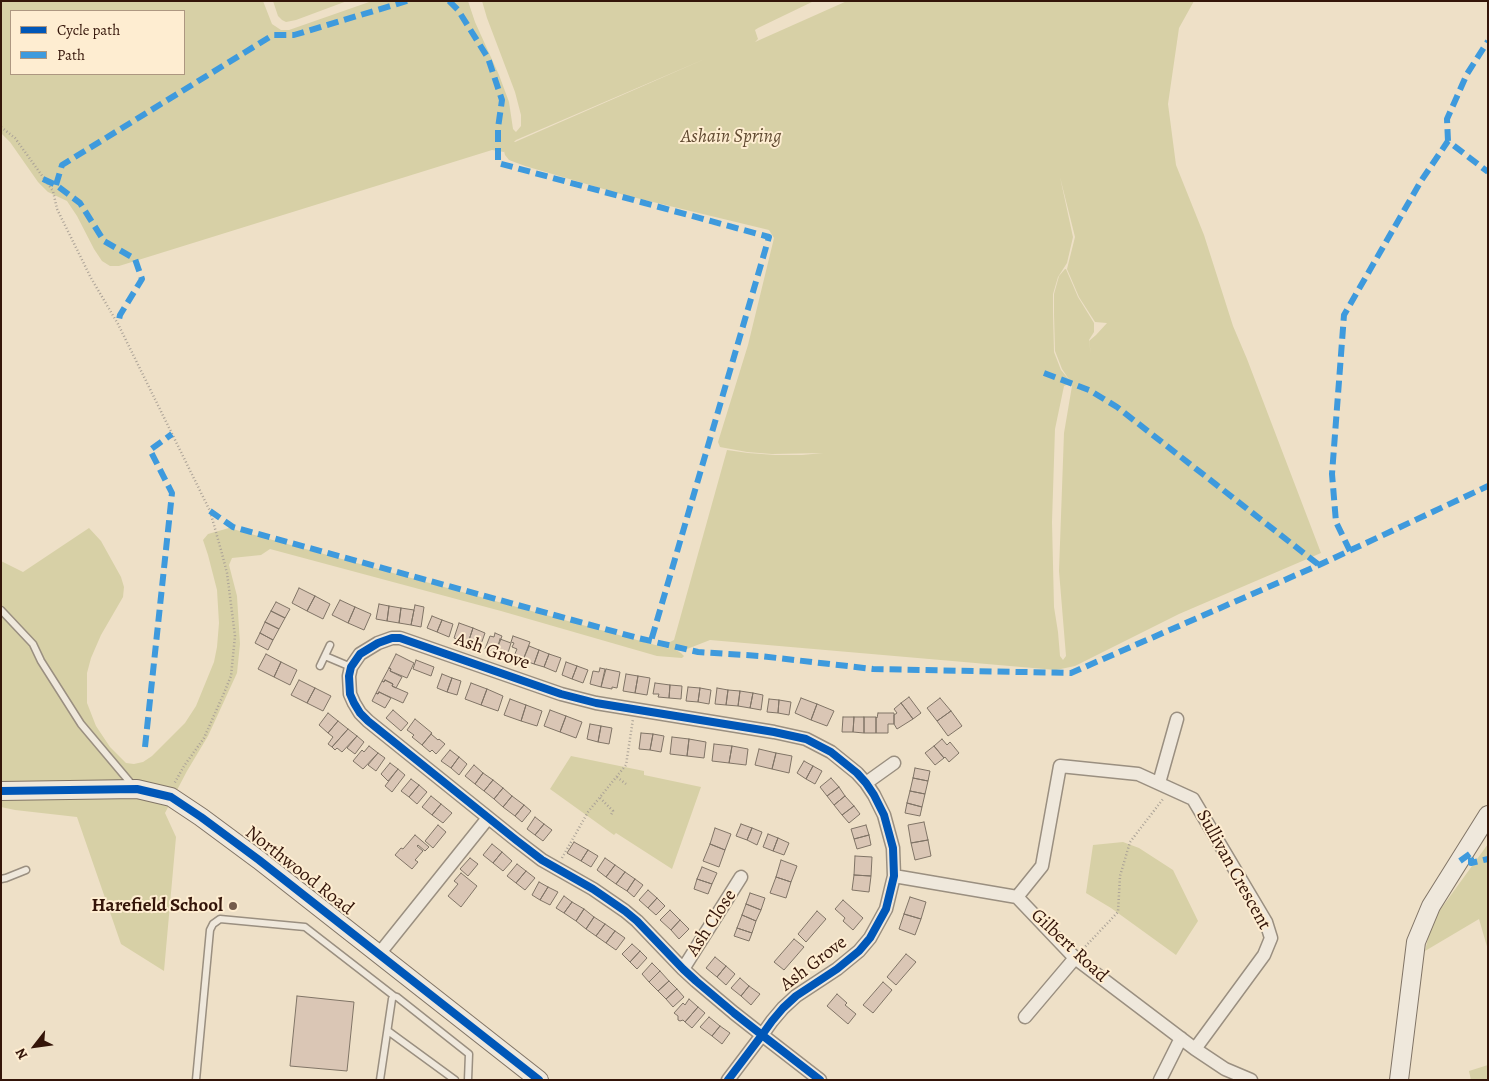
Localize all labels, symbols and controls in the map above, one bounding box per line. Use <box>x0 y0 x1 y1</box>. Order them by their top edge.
legend <box>10 10 185 75</box>
text: Cycle path <box>57 20 120 40</box>
text: Path <box>57 45 85 65</box>
park label: Ashain Spring <box>681 126 781 148</box>
street label: Ash Grove <box>451 629 533 675</box>
street label: Sullivan Crescent <box>1191 806 1275 934</box>
street label: Northwood Road <box>240 822 358 920</box>
street label: Ash Close <box>682 885 742 961</box>
place label: Harefield School <box>92 895 223 917</box>
marker: Harefield School <box>227 900 239 912</box>
street label: Gilbert Road <box>1026 904 1112 988</box>
street label: Ash Grove <box>776 931 852 997</box>
north arrow <box>10 1021 60 1071</box>
text: N <box>11 1045 32 1063</box>

